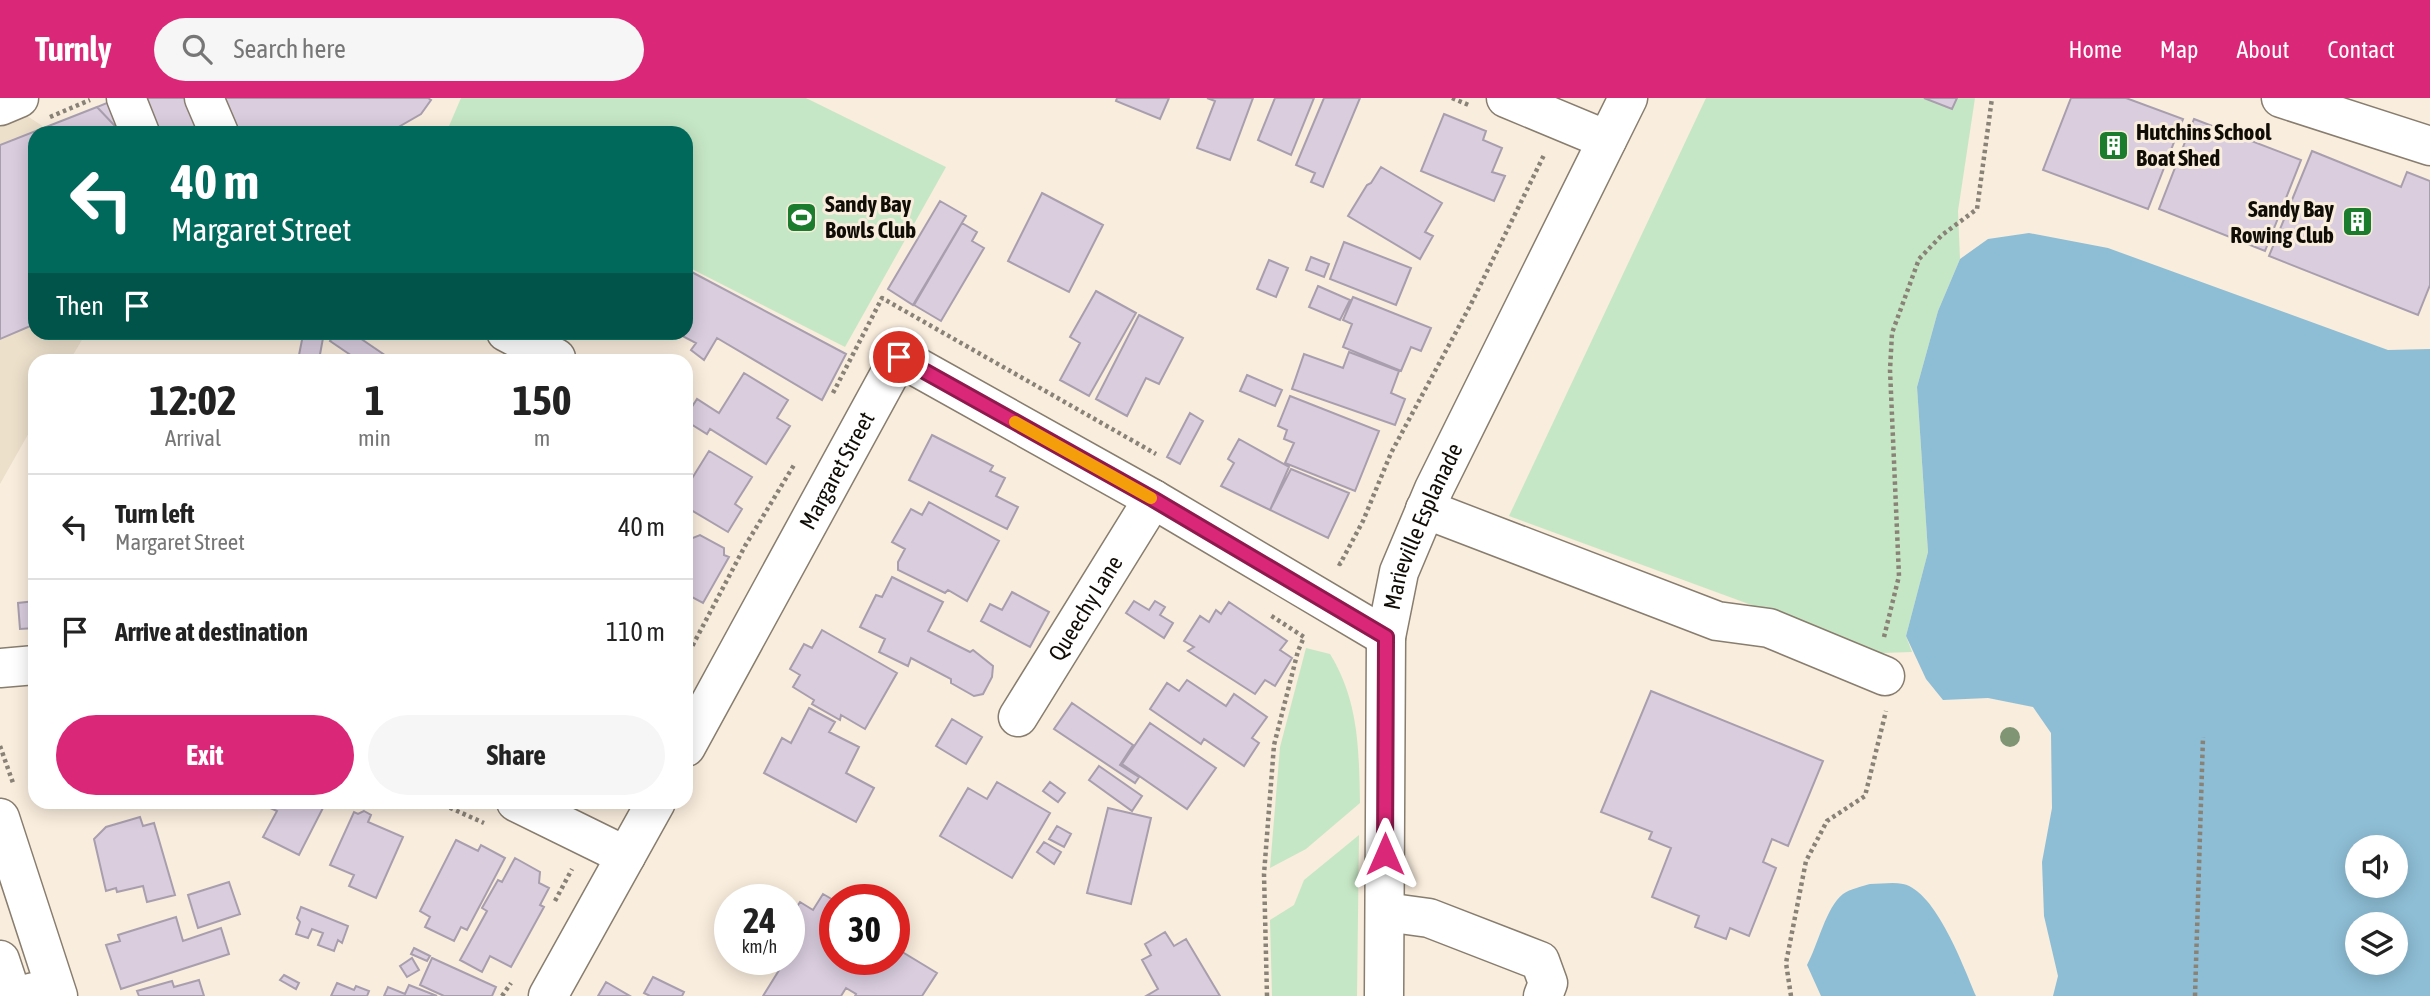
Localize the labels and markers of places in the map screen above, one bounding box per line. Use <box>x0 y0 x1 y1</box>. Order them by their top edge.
place label: Hutchins School Boat Shed <box>2136 119 2272 171</box>
building icon: Hutchins School Boat Shed <box>2096 128 2130 162</box>
place label: Sandy Bay Bowls Club <box>825 191 916 243</box>
place label: Sandy Bay Rowing Club <box>2230 196 2335 248</box>
sports icon: Sandy Bay Bowls Club <box>785 200 819 234</box>
building icon: Sandy Bay Rowing Club <box>2340 205 2374 239</box>
pin <box>869 327 929 387</box>

